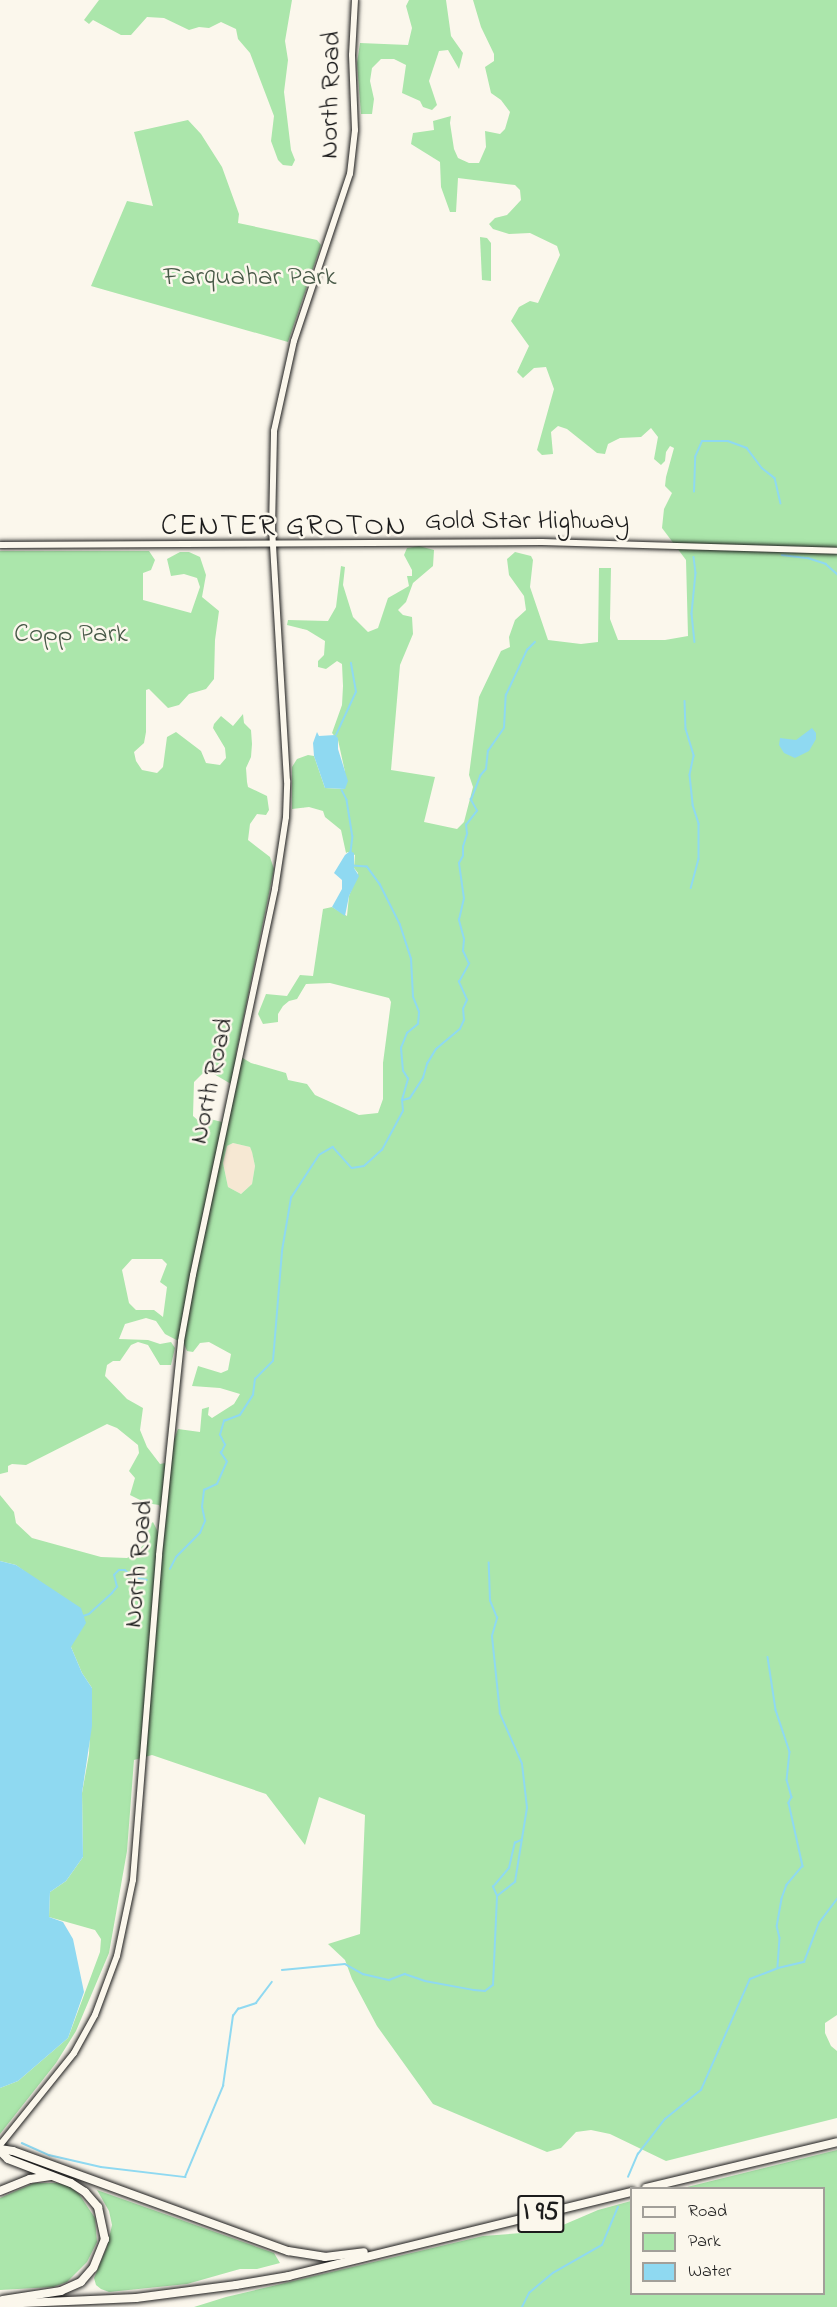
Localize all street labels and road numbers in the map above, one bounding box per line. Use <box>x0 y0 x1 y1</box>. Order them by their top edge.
street label: North Road <box>314 31 348 159</box>
street label: Gold Star Highway <box>425 506 629 538</box>
street label: North Road <box>183 1015 241 1147</box>
street label: North Road <box>117 1499 161 1629</box>
road number: I 95 <box>517 2191 565 2237</box>

